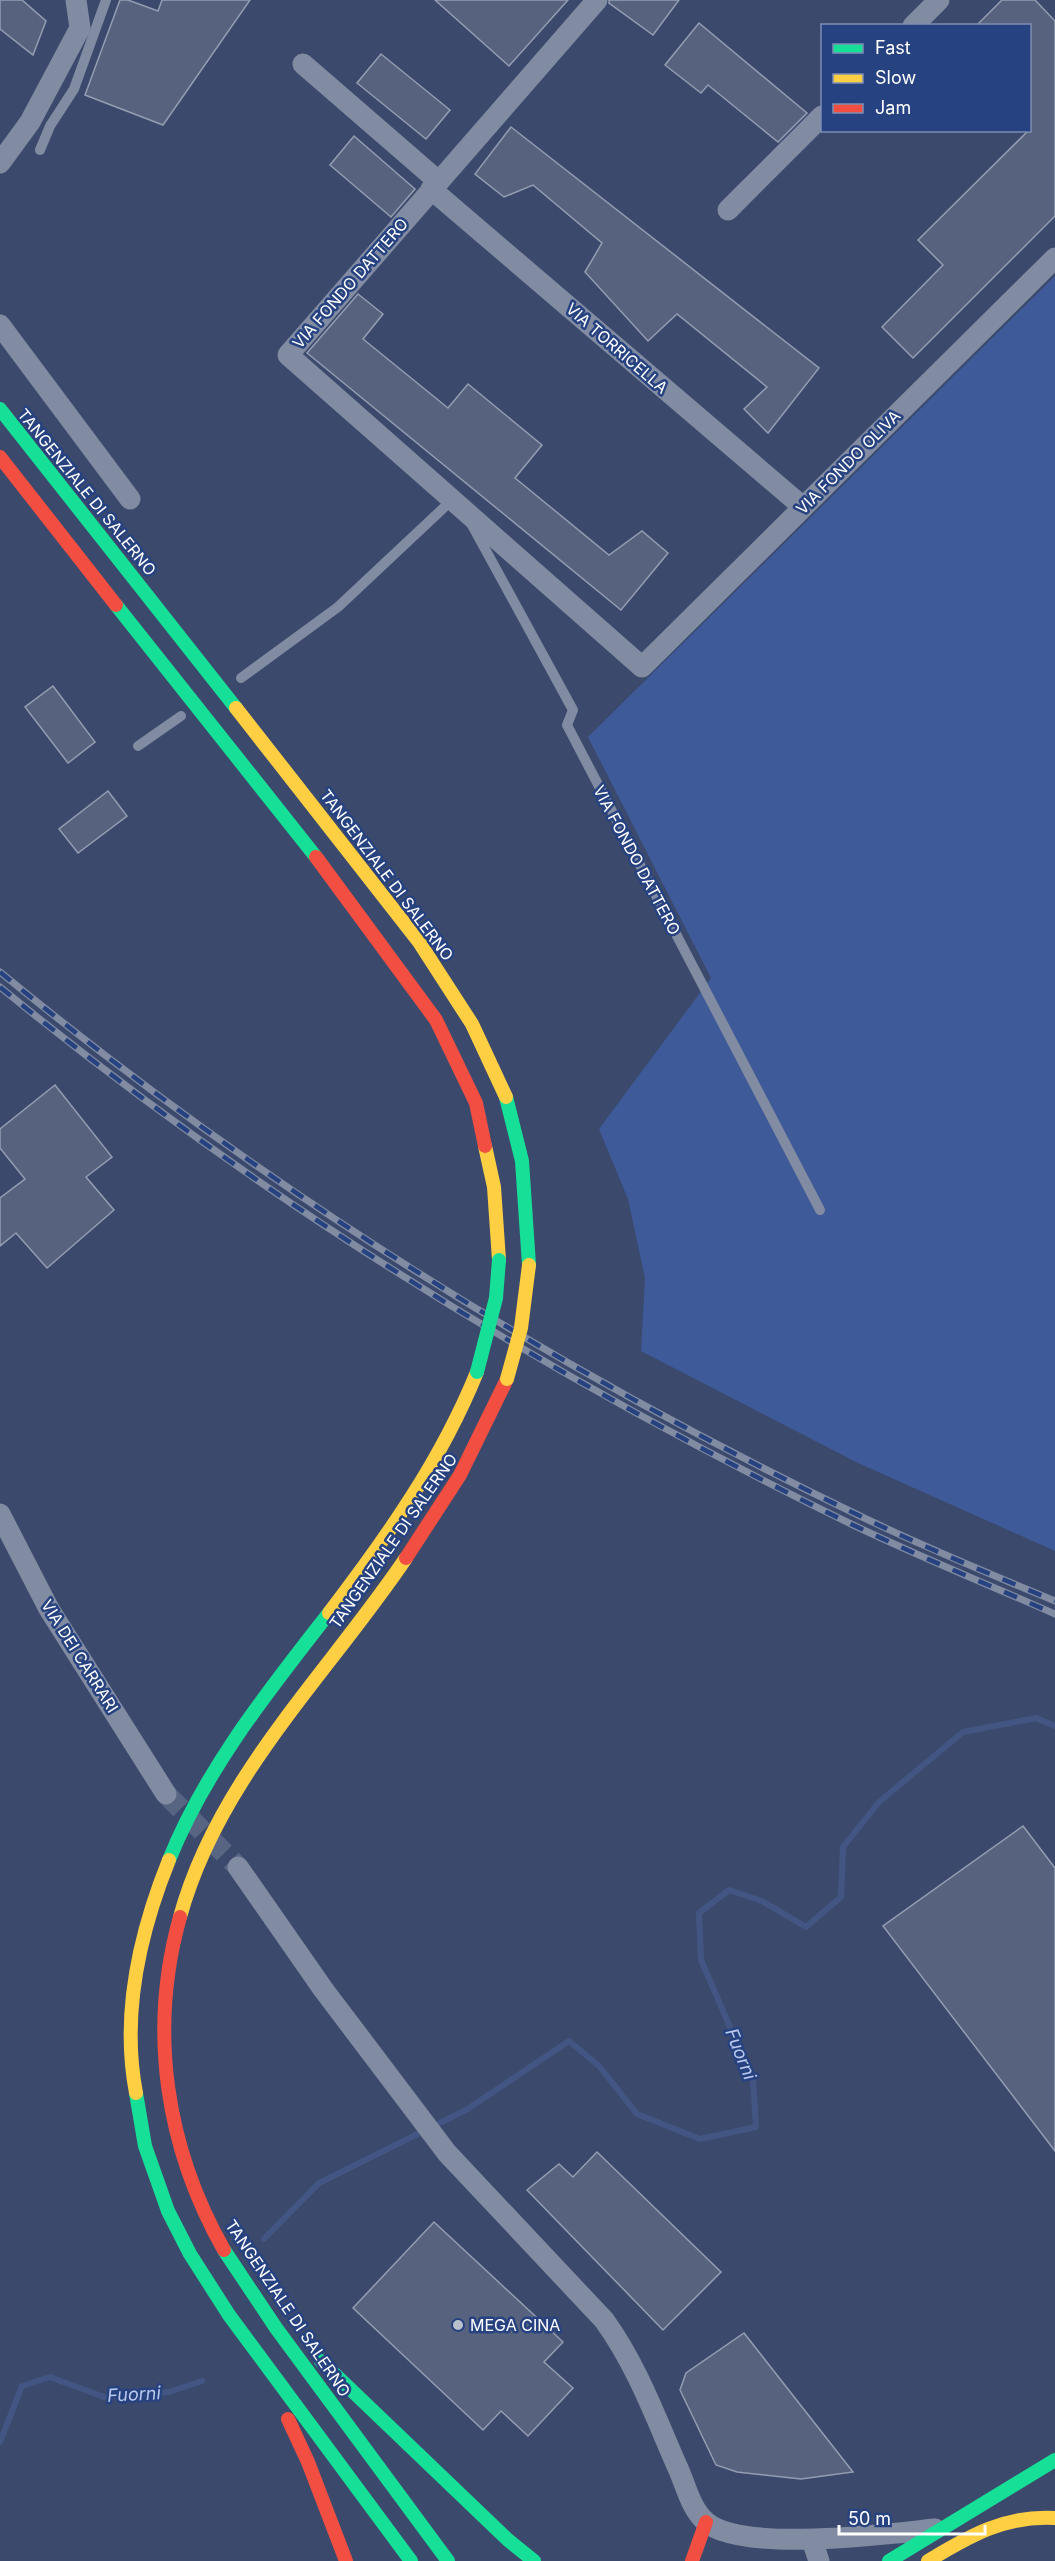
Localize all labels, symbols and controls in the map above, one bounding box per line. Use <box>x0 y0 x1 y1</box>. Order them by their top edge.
legend <box>821 24 1031 132</box>
text: Fast <box>875 37 911 58</box>
text: Slow <box>875 67 916 88</box>
text: Jam <box>875 97 911 118</box>
street label: VIA FONDO DATTERO <box>288 214 412 352</box>
street label: VIA TORRICELLA <box>562 298 672 398</box>
street label: TANGENZIALE DI SALERNO <box>13 404 161 580</box>
street label: VIA FONDO OLIVA <box>792 406 904 518</box>
street label: VIA FONDO DATTERO <box>589 782 685 938</box>
street label: TANGENZIALE DI SALERNO <box>316 785 458 965</box>
street label: TANGENZIALE DI SALERNO <box>325 1450 461 1632</box>
street label: VIA DEI CARRARI <box>37 1596 123 1716</box>
water label: Fuorni <box>721 2025 761 2083</box>
street label: TANGENZIALE DI SALERNO <box>221 2216 355 2400</box>
place label: MEGA CINA <box>470 2315 560 2335</box>
marker: MEGA CINA <box>451 2318 465 2332</box>
water label: Fuorni <box>107 2382 162 2406</box>
scale bar <box>839 2498 984 2536</box>
text: 50 m <box>848 2508 891 2529</box>

